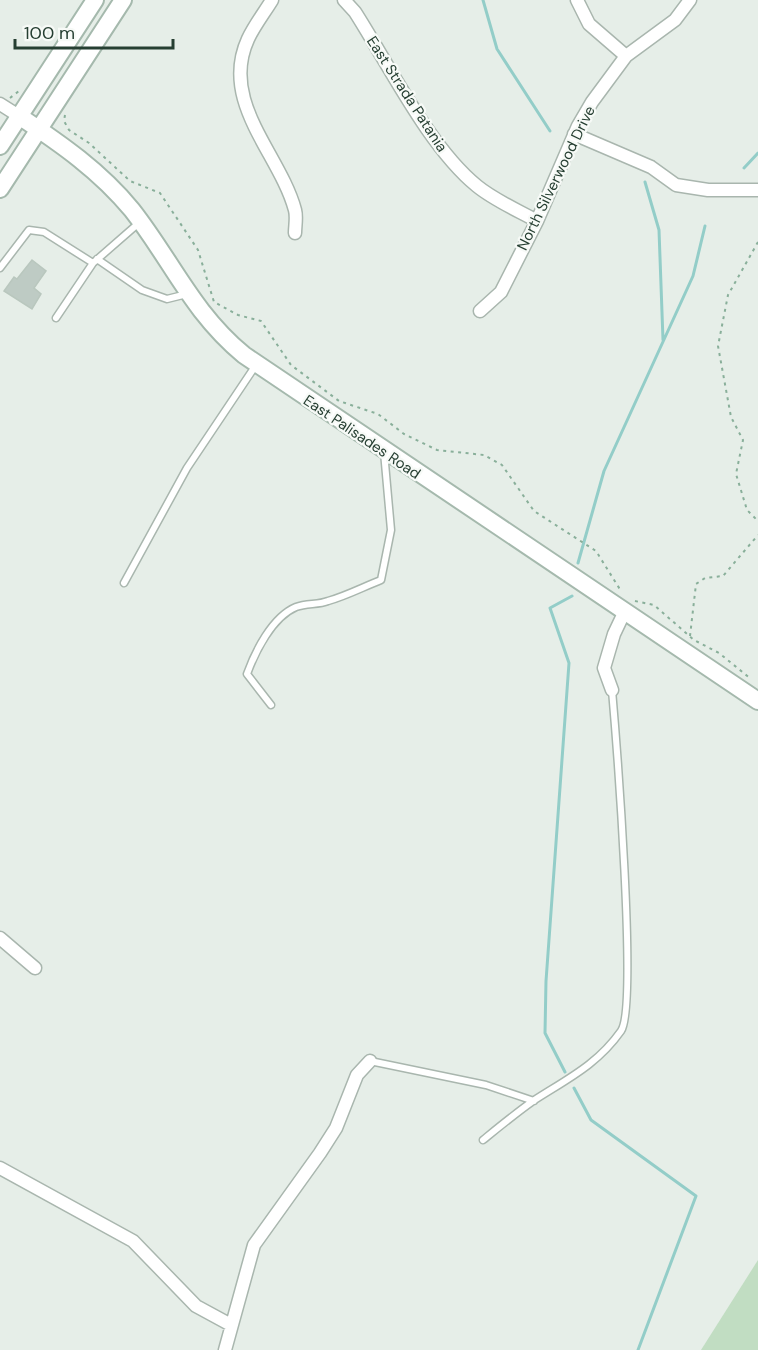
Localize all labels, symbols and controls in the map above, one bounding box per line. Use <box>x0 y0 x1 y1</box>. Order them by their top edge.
scale bar <box>15 12 172 50</box>
text: 100 m <box>24 21 75 45</box>
street label: East Strada Patania <box>362 32 452 156</box>
street label: North Silverwood Drive <box>512 102 600 254</box>
street label: East Palisades Road <box>300 390 424 484</box>

